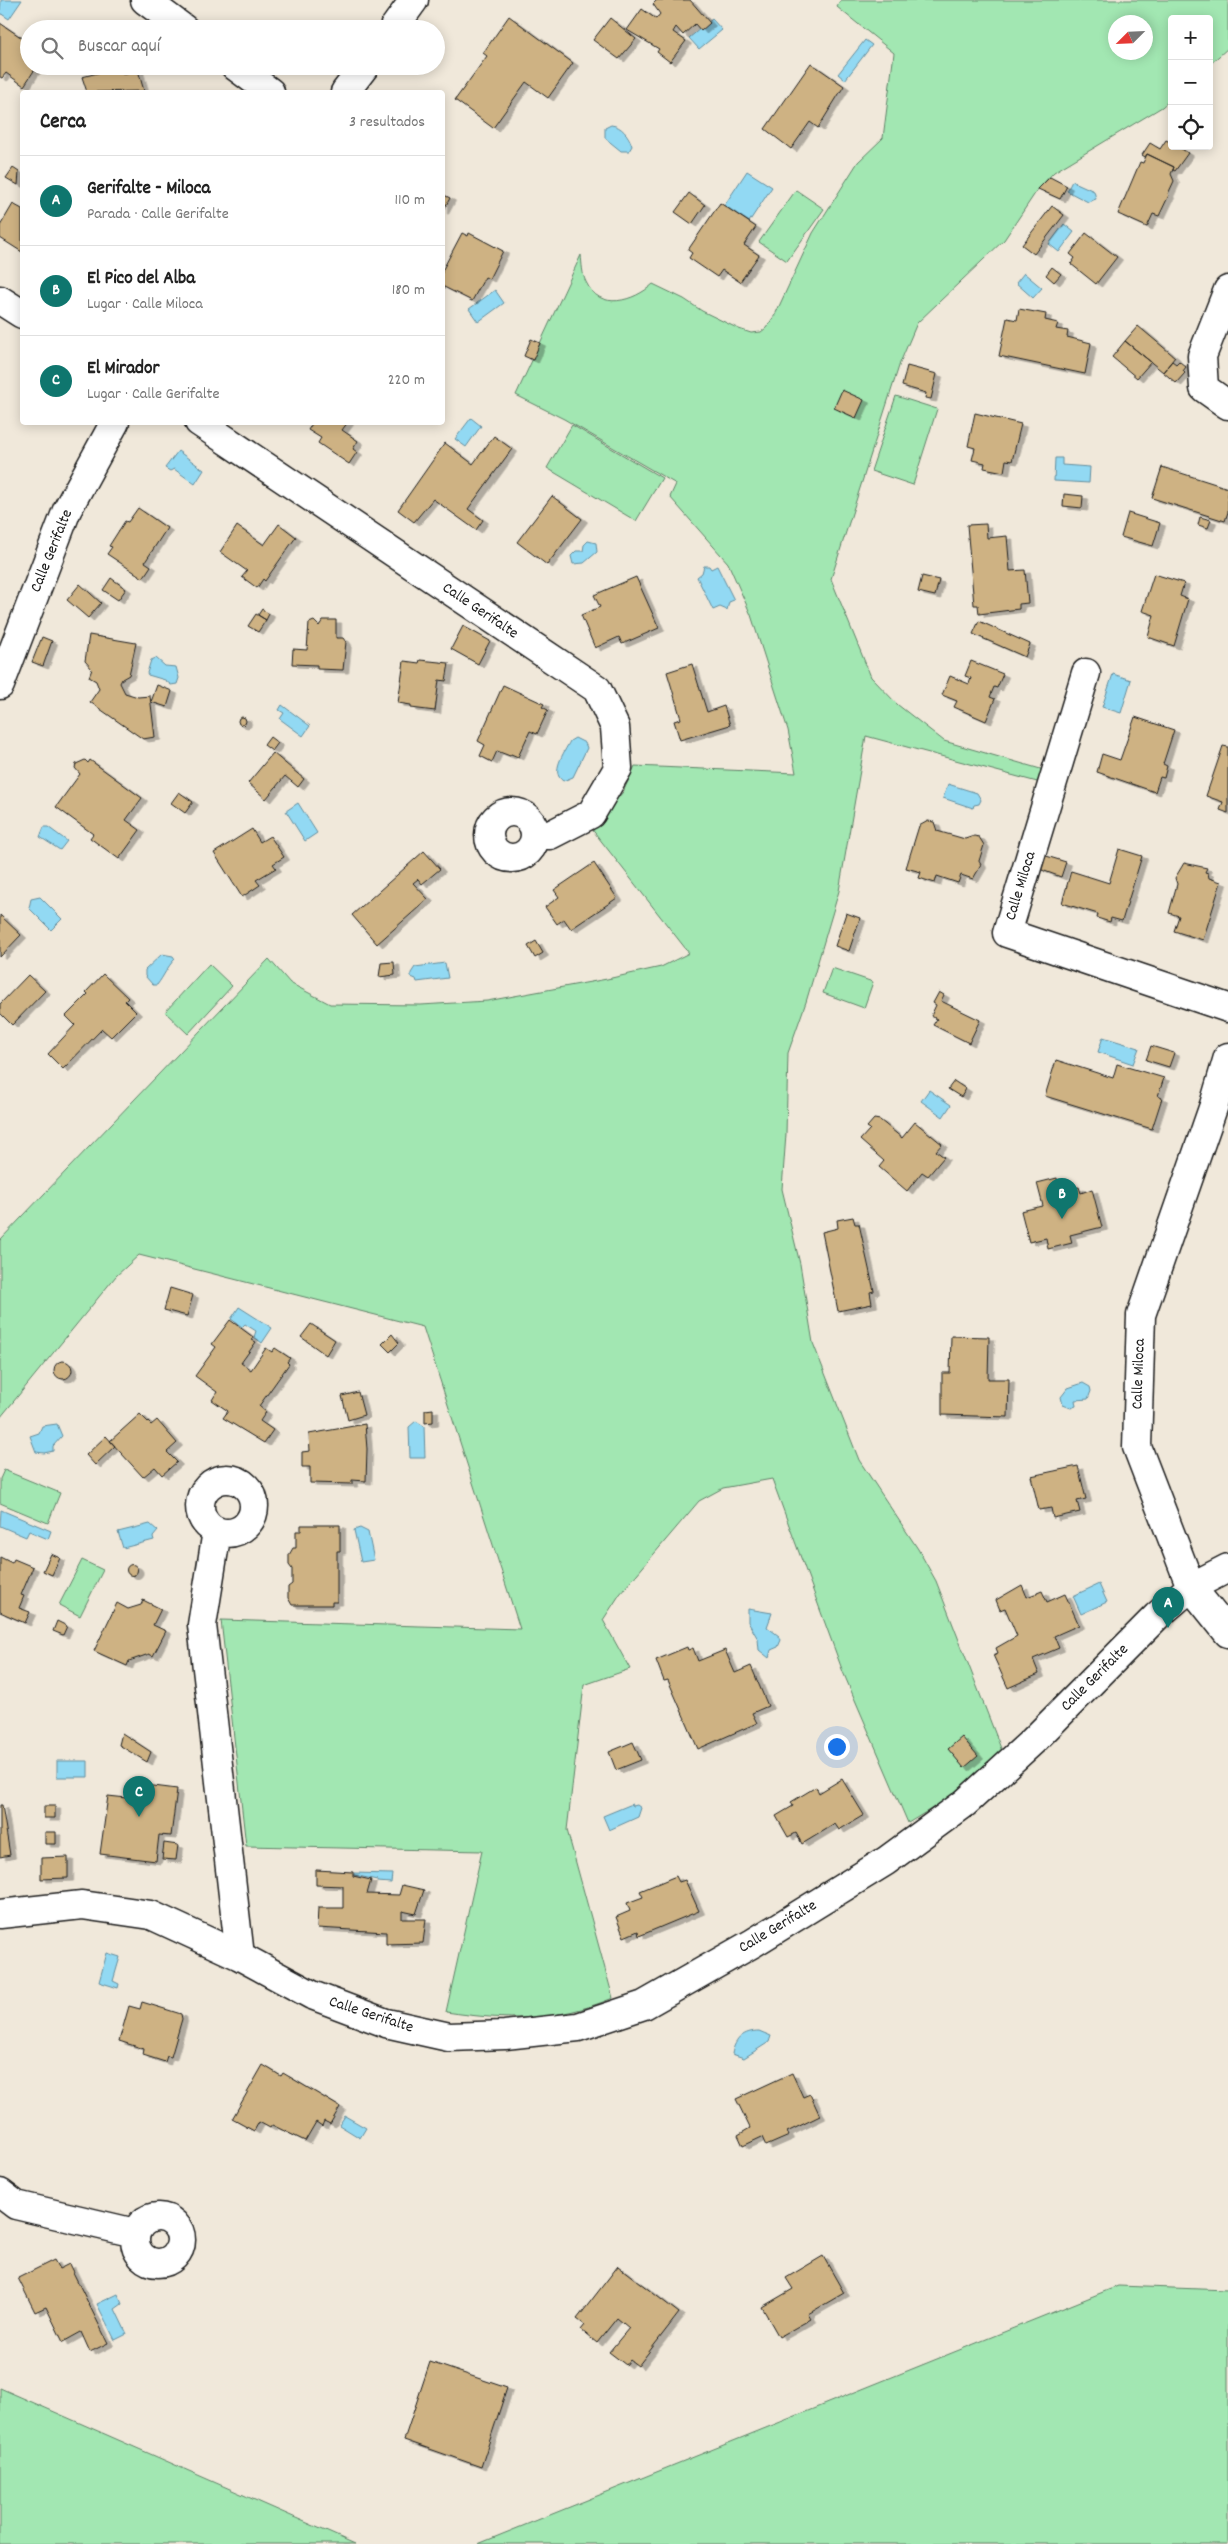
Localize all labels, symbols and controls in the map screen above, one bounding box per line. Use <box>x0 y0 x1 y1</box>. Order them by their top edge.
north arrow <box>1108 15 1153 60</box>
map controls <box>1168 15 1213 150</box>
button: + <box>1168 15 1213 60</box>
search box <box>20 20 445 75</box>
icon: search <box>38 34 66 62</box>
text: Buscar aquí <box>78 34 160 61</box>
button: − <box>1168 60 1213 105</box>
button: locate <box>1168 105 1213 150</box>
text: Cerca <box>40 108 86 138</box>
text: 3 resultados <box>349 111 425 134</box>
text: Gerifalte - Miloca <box>87 176 210 203</box>
text: A <box>52 189 60 212</box>
text: 110 m <box>395 189 425 212</box>
text: Parada · Calle Gerifalte <box>87 203 229 226</box>
text: El Pico del Alba <box>87 266 195 293</box>
text: B <box>52 279 60 302</box>
text: 180 m <box>392 279 425 302</box>
text: Lugar · Calle Miloca <box>87 293 203 316</box>
text: El Mirador <box>87 356 160 383</box>
text: C <box>52 369 60 392</box>
text: 220 m <box>388 369 425 392</box>
text: Lugar · Calle Gerifalte <box>87 383 219 406</box>
street label: Calle Gerifalte <box>25 506 79 596</box>
street label: Calle Gerifalte <box>437 577 523 645</box>
street label: Calle Miloca <box>1000 848 1043 923</box>
pin: B <box>1046 1178 1078 1219</box>
street label: Calle Miloca <box>1126 1338 1152 1410</box>
pin: A <box>1152 1587 1184 1628</box>
street label: Calle Gerifalte <box>1056 1639 1134 1717</box>
your location <box>824 1734 850 1760</box>
pin: C <box>123 1776 155 1817</box>
street label: Calle Gerifalte <box>735 1895 821 1959</box>
street label: Calle Gerifalte <box>326 1991 416 2039</box>

